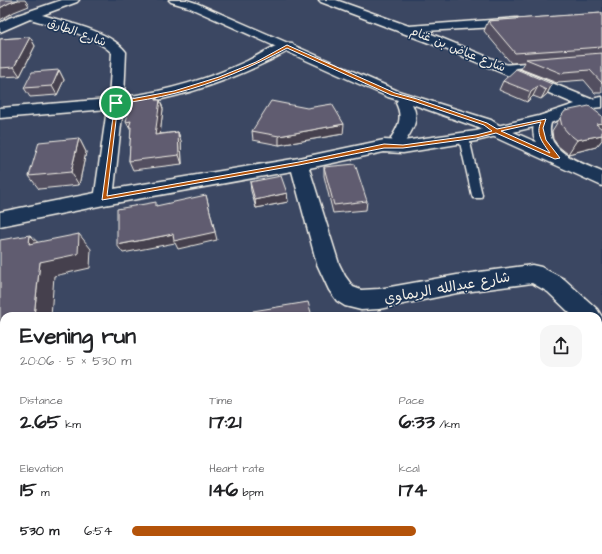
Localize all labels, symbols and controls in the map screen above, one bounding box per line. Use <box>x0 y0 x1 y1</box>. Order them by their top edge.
street label: شارع الطارق <box>45 14 109 51</box>
street label: شارع عياض بن غنام <box>408 23 508 76</box>
pin <box>99 86 133 120</box>
icon: arrive <box>105 92 127 114</box>
street label: شارع عبدالله الريماوي <box>383 267 512 309</box>
text: Evening run <box>20 321 136 352</box>
button: share <box>540 325 582 367</box>
text: 20:06 · 5 × 530 m <box>20 352 131 370</box>
text: Distance <box>20 393 63 408</box>
text: Time <box>209 393 232 408</box>
text: Pace <box>399 393 424 408</box>
text: 2.65 <box>20 408 61 436</box>
text: 17:21 <box>209 408 242 436</box>
text: 6:33 <box>399 408 435 436</box>
text: km <box>61 417 81 432</box>
text: /km <box>435 417 460 432</box>
text: Elevation <box>20 461 63 476</box>
text: Heart rate <box>209 461 265 476</box>
text: kcal <box>399 461 420 476</box>
text: 15 <box>20 476 37 504</box>
text: 146 <box>209 476 238 504</box>
text: 174 <box>399 476 427 504</box>
text: m <box>37 485 50 500</box>
text: bpm <box>238 485 263 500</box>
text: 530 m <box>20 522 59 540</box>
text: 6:54 <box>84 522 112 540</box>

